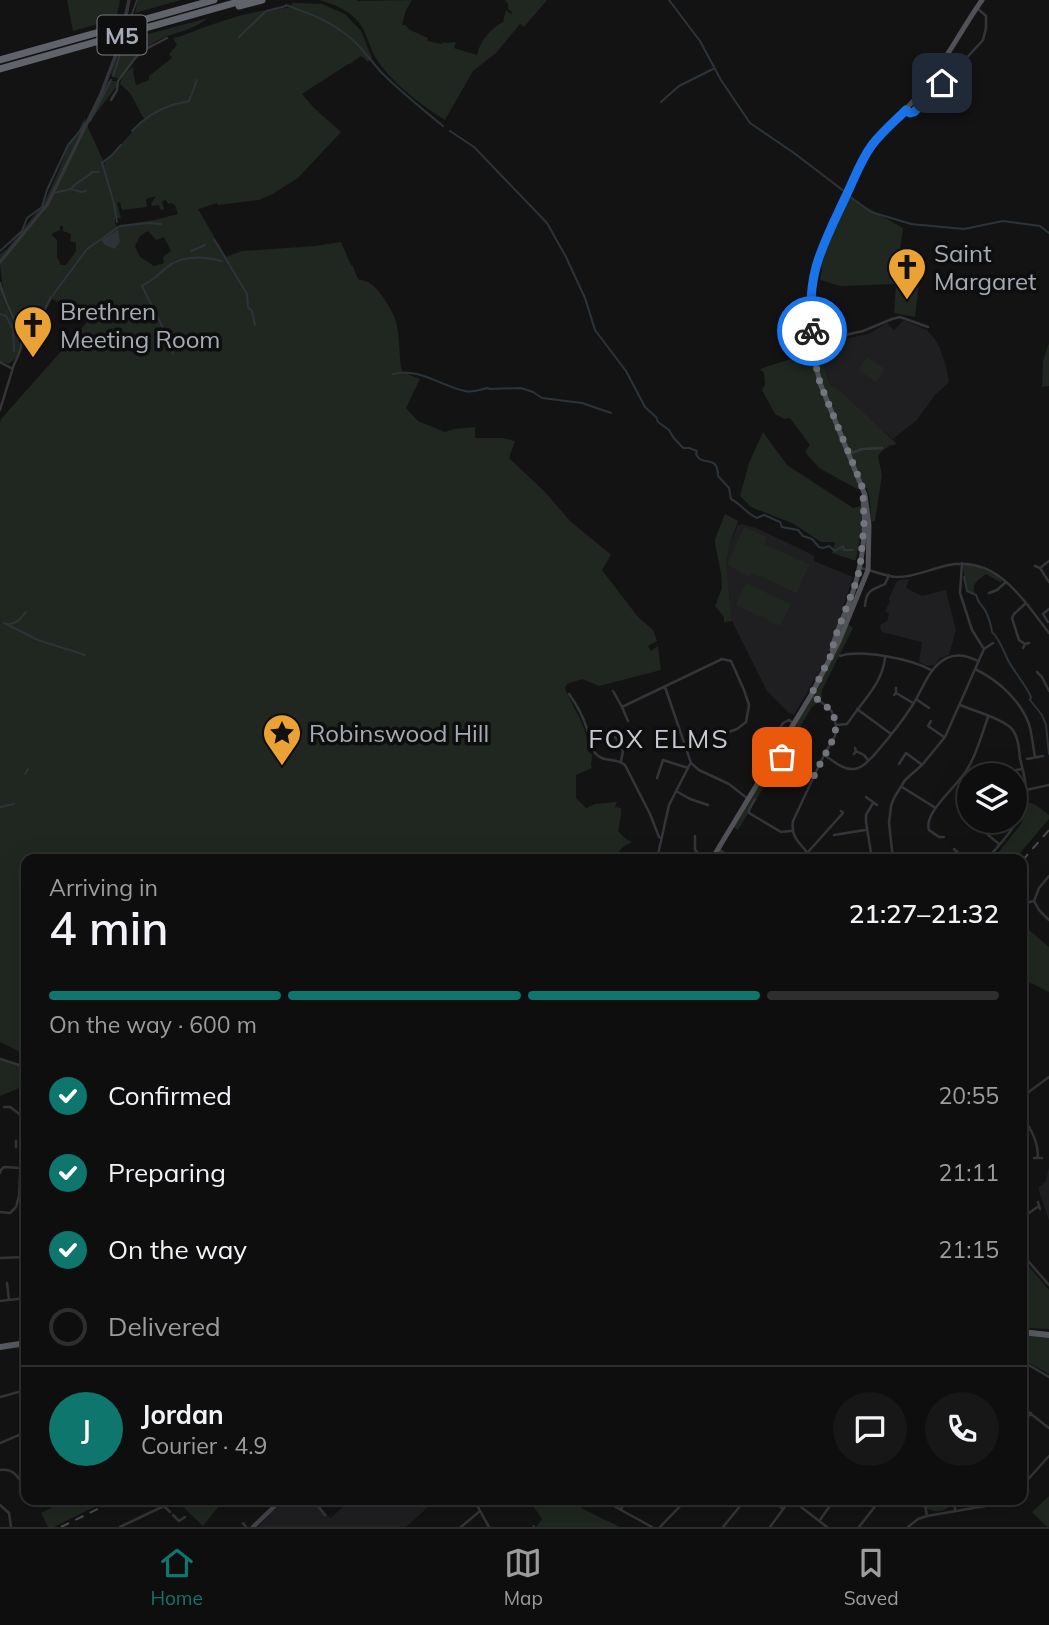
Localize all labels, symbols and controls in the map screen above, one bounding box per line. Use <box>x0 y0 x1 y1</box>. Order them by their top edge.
road number: M5 <box>97 16 146 54</box>
pin <box>912 53 972 113</box>
icon: home <box>923 64 961 102</box>
place label: Saint Margaret <box>934 238 1036 296</box>
church icon: Saint Margaret <box>886 246 928 301</box>
place label: Brethren Meeting Room <box>60 296 220 354</box>
courier <box>777 296 847 366</box>
church icon: Brethren Meeting Room <box>12 304 54 359</box>
icon: bike <box>793 312 831 350</box>
place icon: Robinswood Hill <box>261 712 303 767</box>
place label: Robinswood Hill <box>309 718 489 748</box>
district label: FOX ELMS <box>588 722 730 755</box>
pin <box>752 727 812 787</box>
icon: bag <box>763 738 801 776</box>
map controls <box>957 763 1027 833</box>
button: layers <box>957 763 1027 833</box>
text: Arriving in <box>49 873 158 902</box>
text: 21:27–21:32 <box>849 897 999 930</box>
text: 4 min <box>49 899 168 957</box>
text: On the way · 600 m <box>49 1010 257 1039</box>
icon: check <box>49 1077 87 1115</box>
text: Confirmed <box>108 1079 232 1112</box>
text: 20:55 <box>939 1081 999 1110</box>
icon: check <box>49 1154 87 1192</box>
text: Preparing <box>108 1156 226 1189</box>
text: 21:11 <box>939 1158 999 1187</box>
icon: check <box>49 1231 87 1269</box>
text: On the way <box>108 1233 247 1266</box>
text: 21:15 <box>939 1235 999 1264</box>
text: Delivered <box>108 1310 221 1343</box>
button: chat <box>833 1392 907 1466</box>
button: phone <box>925 1392 999 1466</box>
text: Jordan <box>141 1398 224 1431</box>
text: J <box>81 1413 91 1446</box>
text: Courier · 4.9 <box>141 1431 267 1460</box>
tab: Home <box>150 1544 203 1610</box>
tab: Map <box>504 1544 543 1610</box>
tab: Saved <box>844 1544 899 1610</box>

